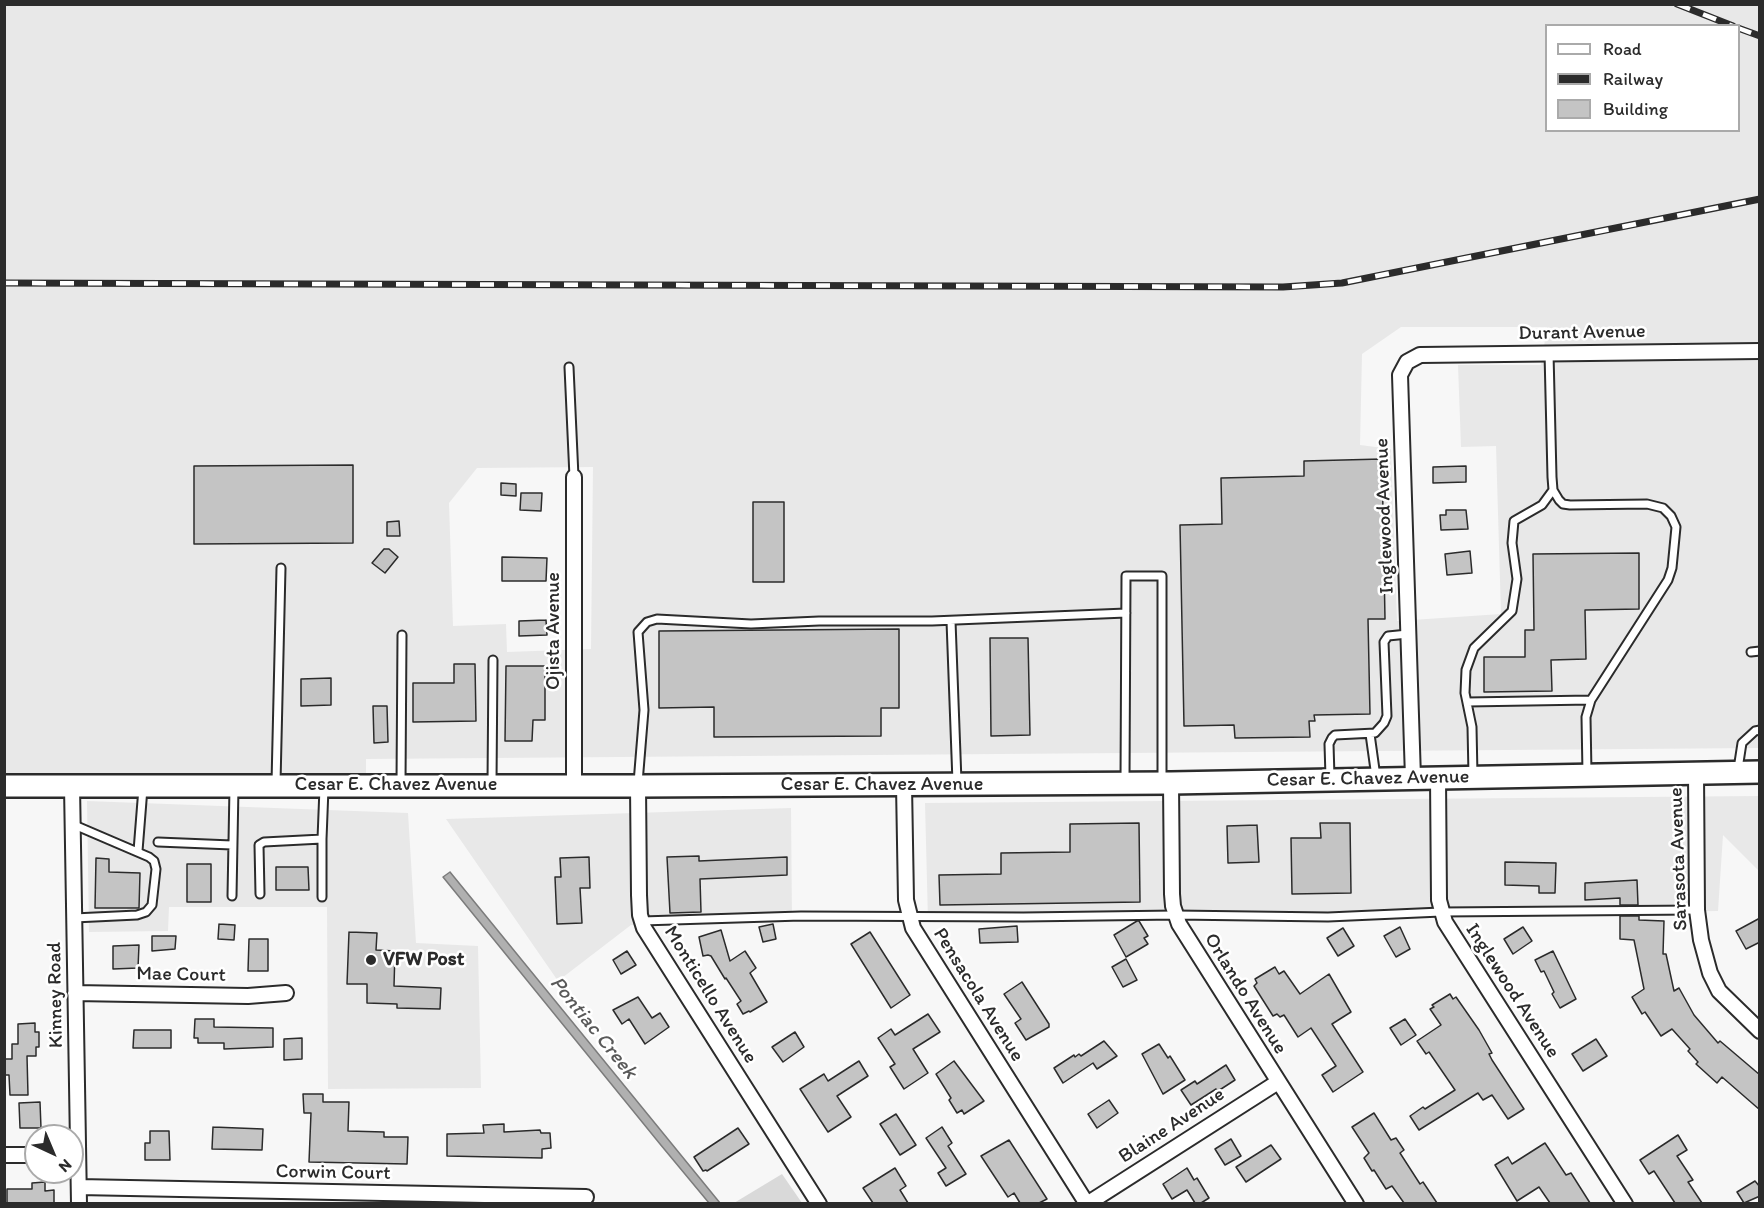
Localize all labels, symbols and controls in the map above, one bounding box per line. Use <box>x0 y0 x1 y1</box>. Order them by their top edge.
legend <box>1545 24 1740 132</box>
text: Road <box>1603 38 1642 60</box>
text: Railway <box>1603 68 1663 90</box>
text: Building <box>1603 98 1668 120</box>
street label: Durant Avenue <box>1518 320 1646 346</box>
street label: Inglewood Avenue <box>1370 438 1400 594</box>
street label: Ojista Avenue <box>542 572 566 690</box>
street label: Cesar E. Chavez Avenue <box>1266 765 1470 793</box>
street label: Cesar E. Chavez Avenue <box>295 773 497 797</box>
street label: Cesar E. Chavez Avenue <box>781 773 983 797</box>
street label: Sarasota Avenue <box>1665 787 1693 931</box>
street label: Inglewood Avenue <box>1460 919 1564 1063</box>
street label: Monticello Avenue <box>658 922 762 1068</box>
street label: Pensacola Avenue <box>927 924 1029 1066</box>
street label: Orlando Avenue <box>1198 929 1292 1059</box>
street label: Kinney Road <box>43 942 69 1048</box>
place label: VFW Post <box>383 948 464 972</box>
marker: VFW Post <box>364 953 378 967</box>
street label: Mae Court <box>136 962 226 988</box>
water label: Pontiac Creek <box>544 971 642 1085</box>
street label: Blaine Avenue <box>1115 1083 1229 1169</box>
north arrow <box>24 1124 84 1184</box>
text: N <box>55 1155 76 1176</box>
street label: Corwin Court <box>275 1160 391 1186</box>

